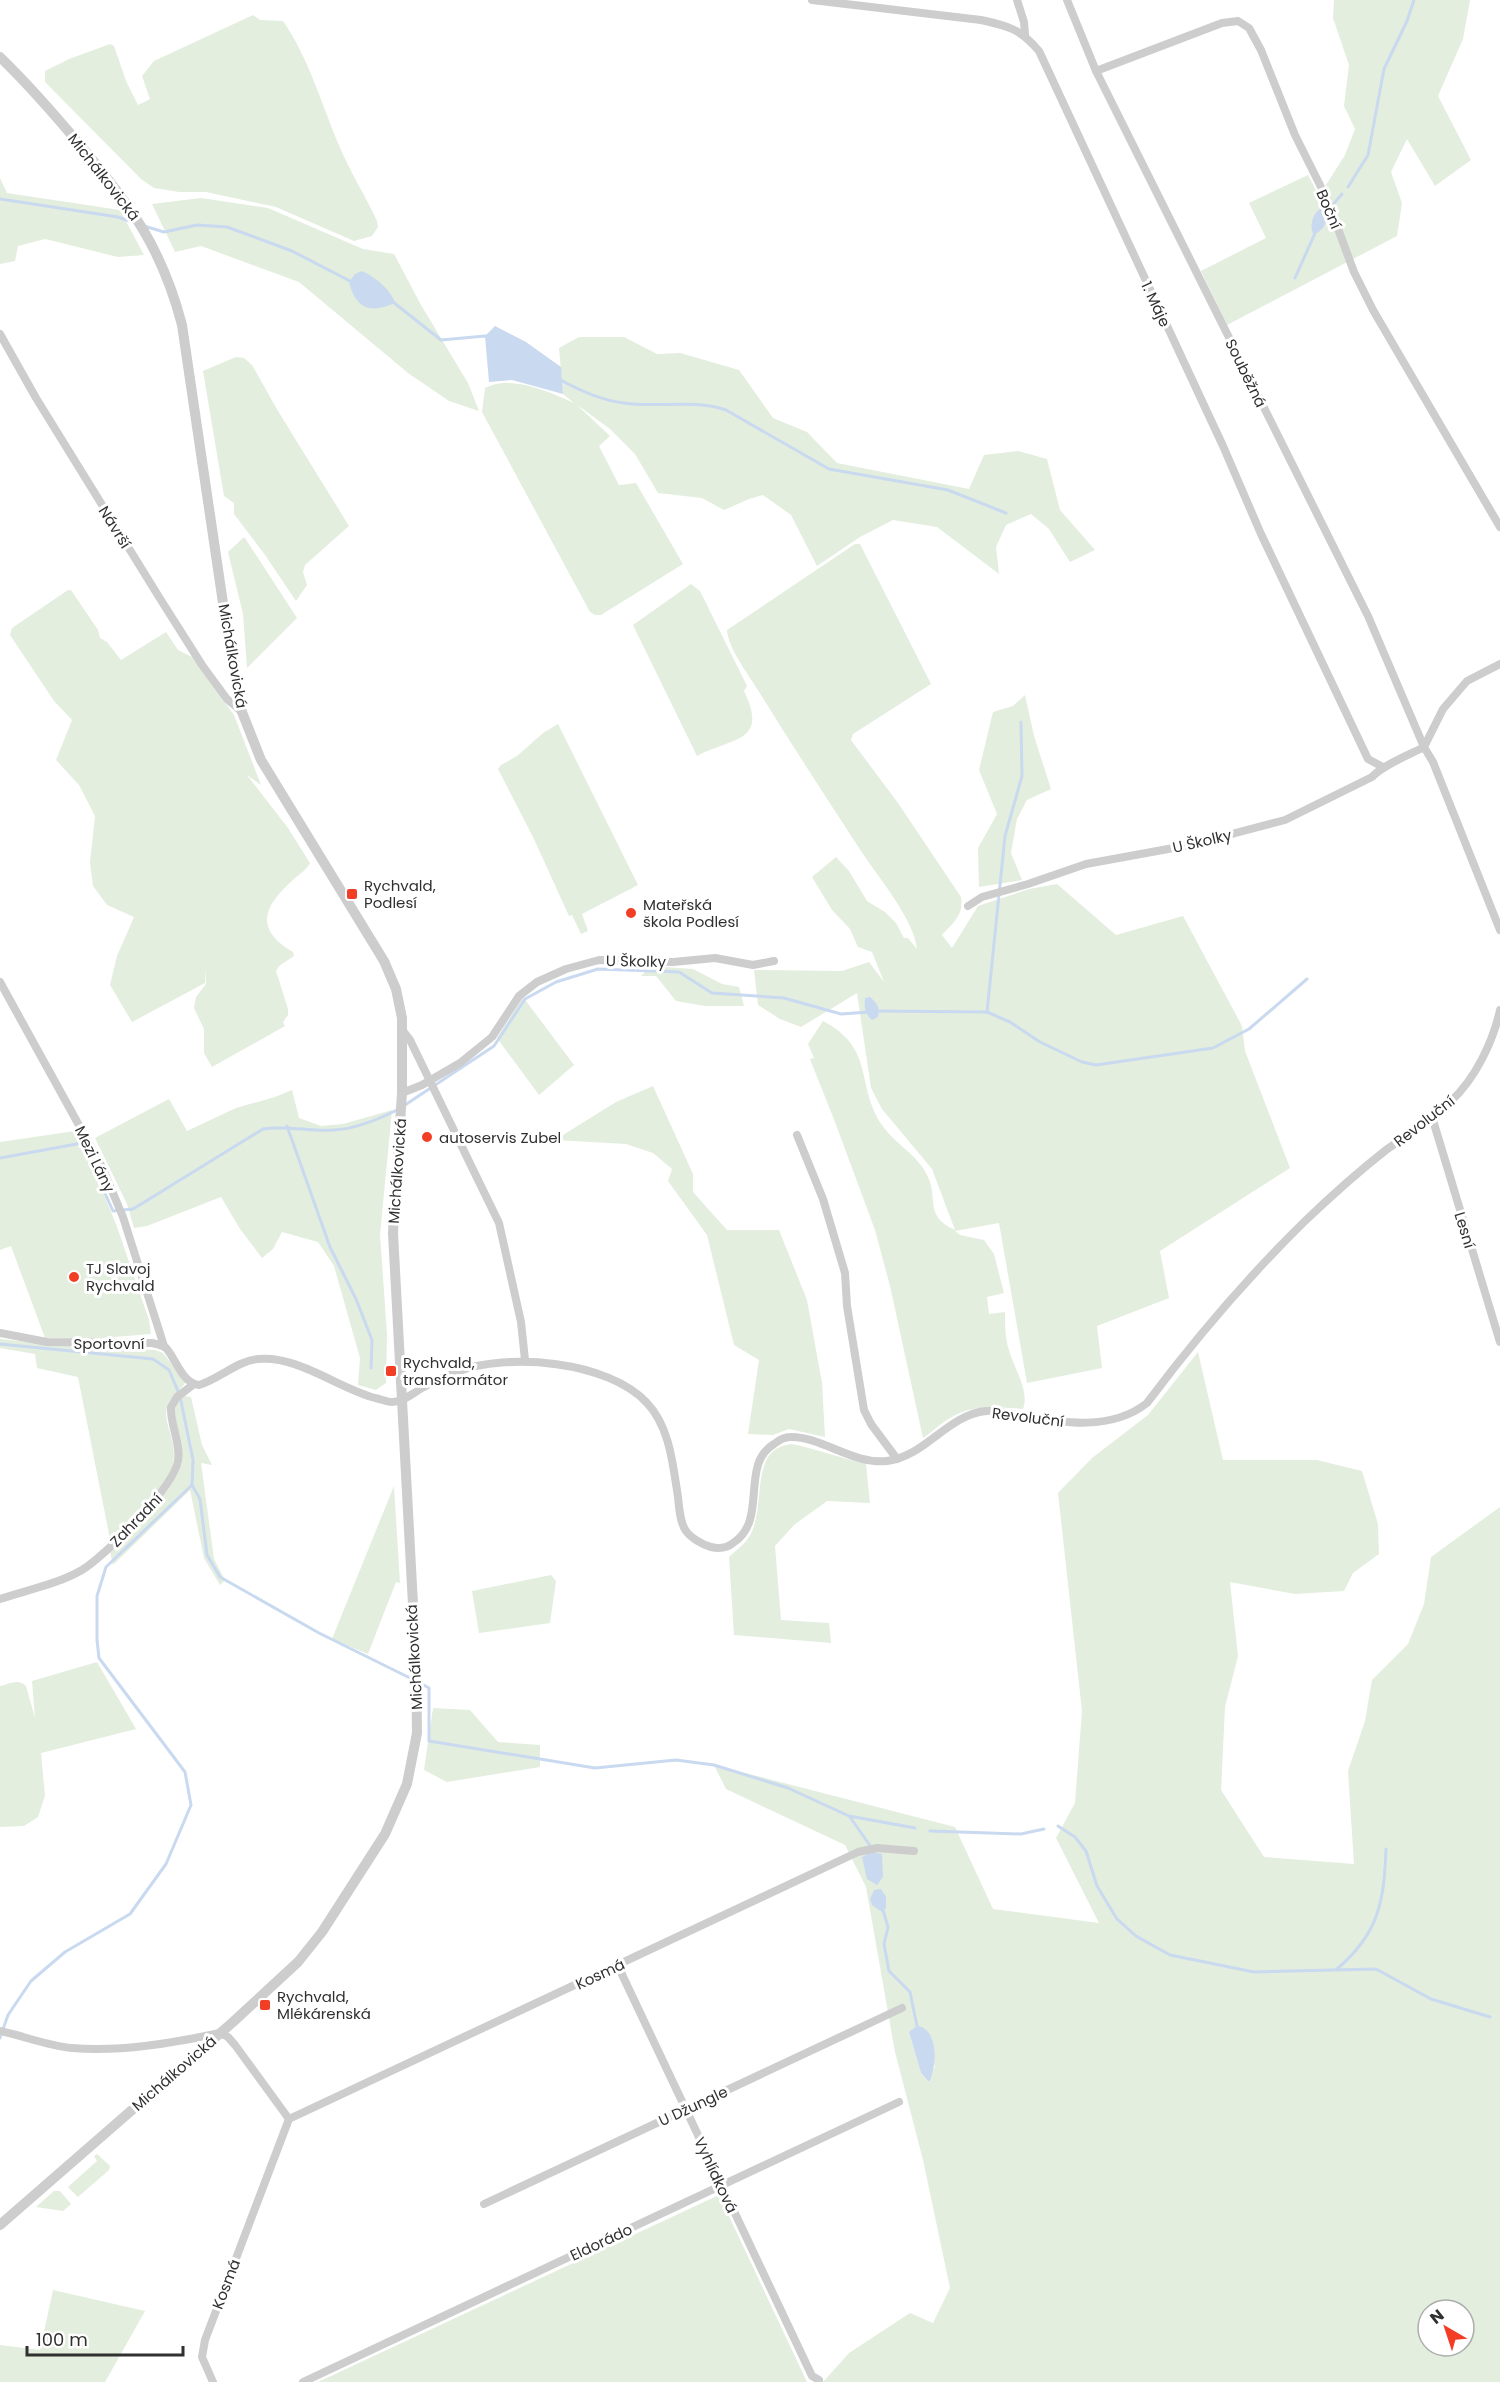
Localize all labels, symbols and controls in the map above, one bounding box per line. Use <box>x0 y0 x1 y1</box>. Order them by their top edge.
street label: Michálkovická <box>63 129 145 225</box>
street label: Boční <box>1311 186 1347 232</box>
street label: 1. Máje <box>1136 278 1176 330</box>
street label: Souběžná <box>1220 335 1272 411</box>
street label: Návrší <box>94 502 136 552</box>
street label: Michálkovická <box>213 602 253 710</box>
street label: U Školky <box>1170 824 1234 858</box>
place label: Rychvald, Podlesí <box>364 875 436 913</box>
marker: Rychvald, Podlesí <box>345 887 359 901</box>
place label: Mateřská škola Podlesí <box>643 894 739 932</box>
marker: Mateřská škola Podlesí <box>624 906 638 920</box>
street label: U Školky <box>606 950 667 972</box>
street label: Revoluční <box>1389 1090 1459 1151</box>
street label: Michálkovická <box>383 1118 411 1224</box>
street label: Mezi Lány <box>70 1122 120 1196</box>
place label: autoservis Zubel <box>439 1127 561 1148</box>
marker: autoservis Zubel <box>420 1130 434 1144</box>
street label: Lesní <box>1450 1209 1481 1251</box>
place label: TJ Slavoj Rychvald <box>86 1258 155 1296</box>
marker: TJ Slavoj Rychvald <box>67 1270 81 1284</box>
street label: Sportovní <box>74 1333 145 1354</box>
place label: Rychvald, transformátor <box>403 1352 508 1390</box>
marker: Rychvald, transformátor <box>384 1364 398 1378</box>
street label: Revoluční <box>991 1402 1065 1432</box>
street label: Zahradní <box>105 1488 167 1551</box>
street label: Michálkovická <box>401 1604 427 1710</box>
street label: Kosmá <box>572 1953 628 1995</box>
place label: Rychvald, Mlékárenská <box>277 1986 371 2024</box>
marker: Rychvald, Mlékárenská <box>258 1998 272 2012</box>
street label: Michálkovická <box>127 2030 221 2116</box>
street label: U Džungle <box>655 2081 731 2131</box>
street label: Vyhlídková <box>689 2134 743 2216</box>
street label: Eldorádo <box>566 2218 636 2266</box>
street label: Kosmá <box>207 2256 245 2312</box>
north arrow <box>1416 2298 1476 2358</box>
text: N <box>1425 2304 1449 2329</box>
scale bar <box>27 2319 183 2357</box>
text: 100 m <box>36 2327 88 2352</box>

